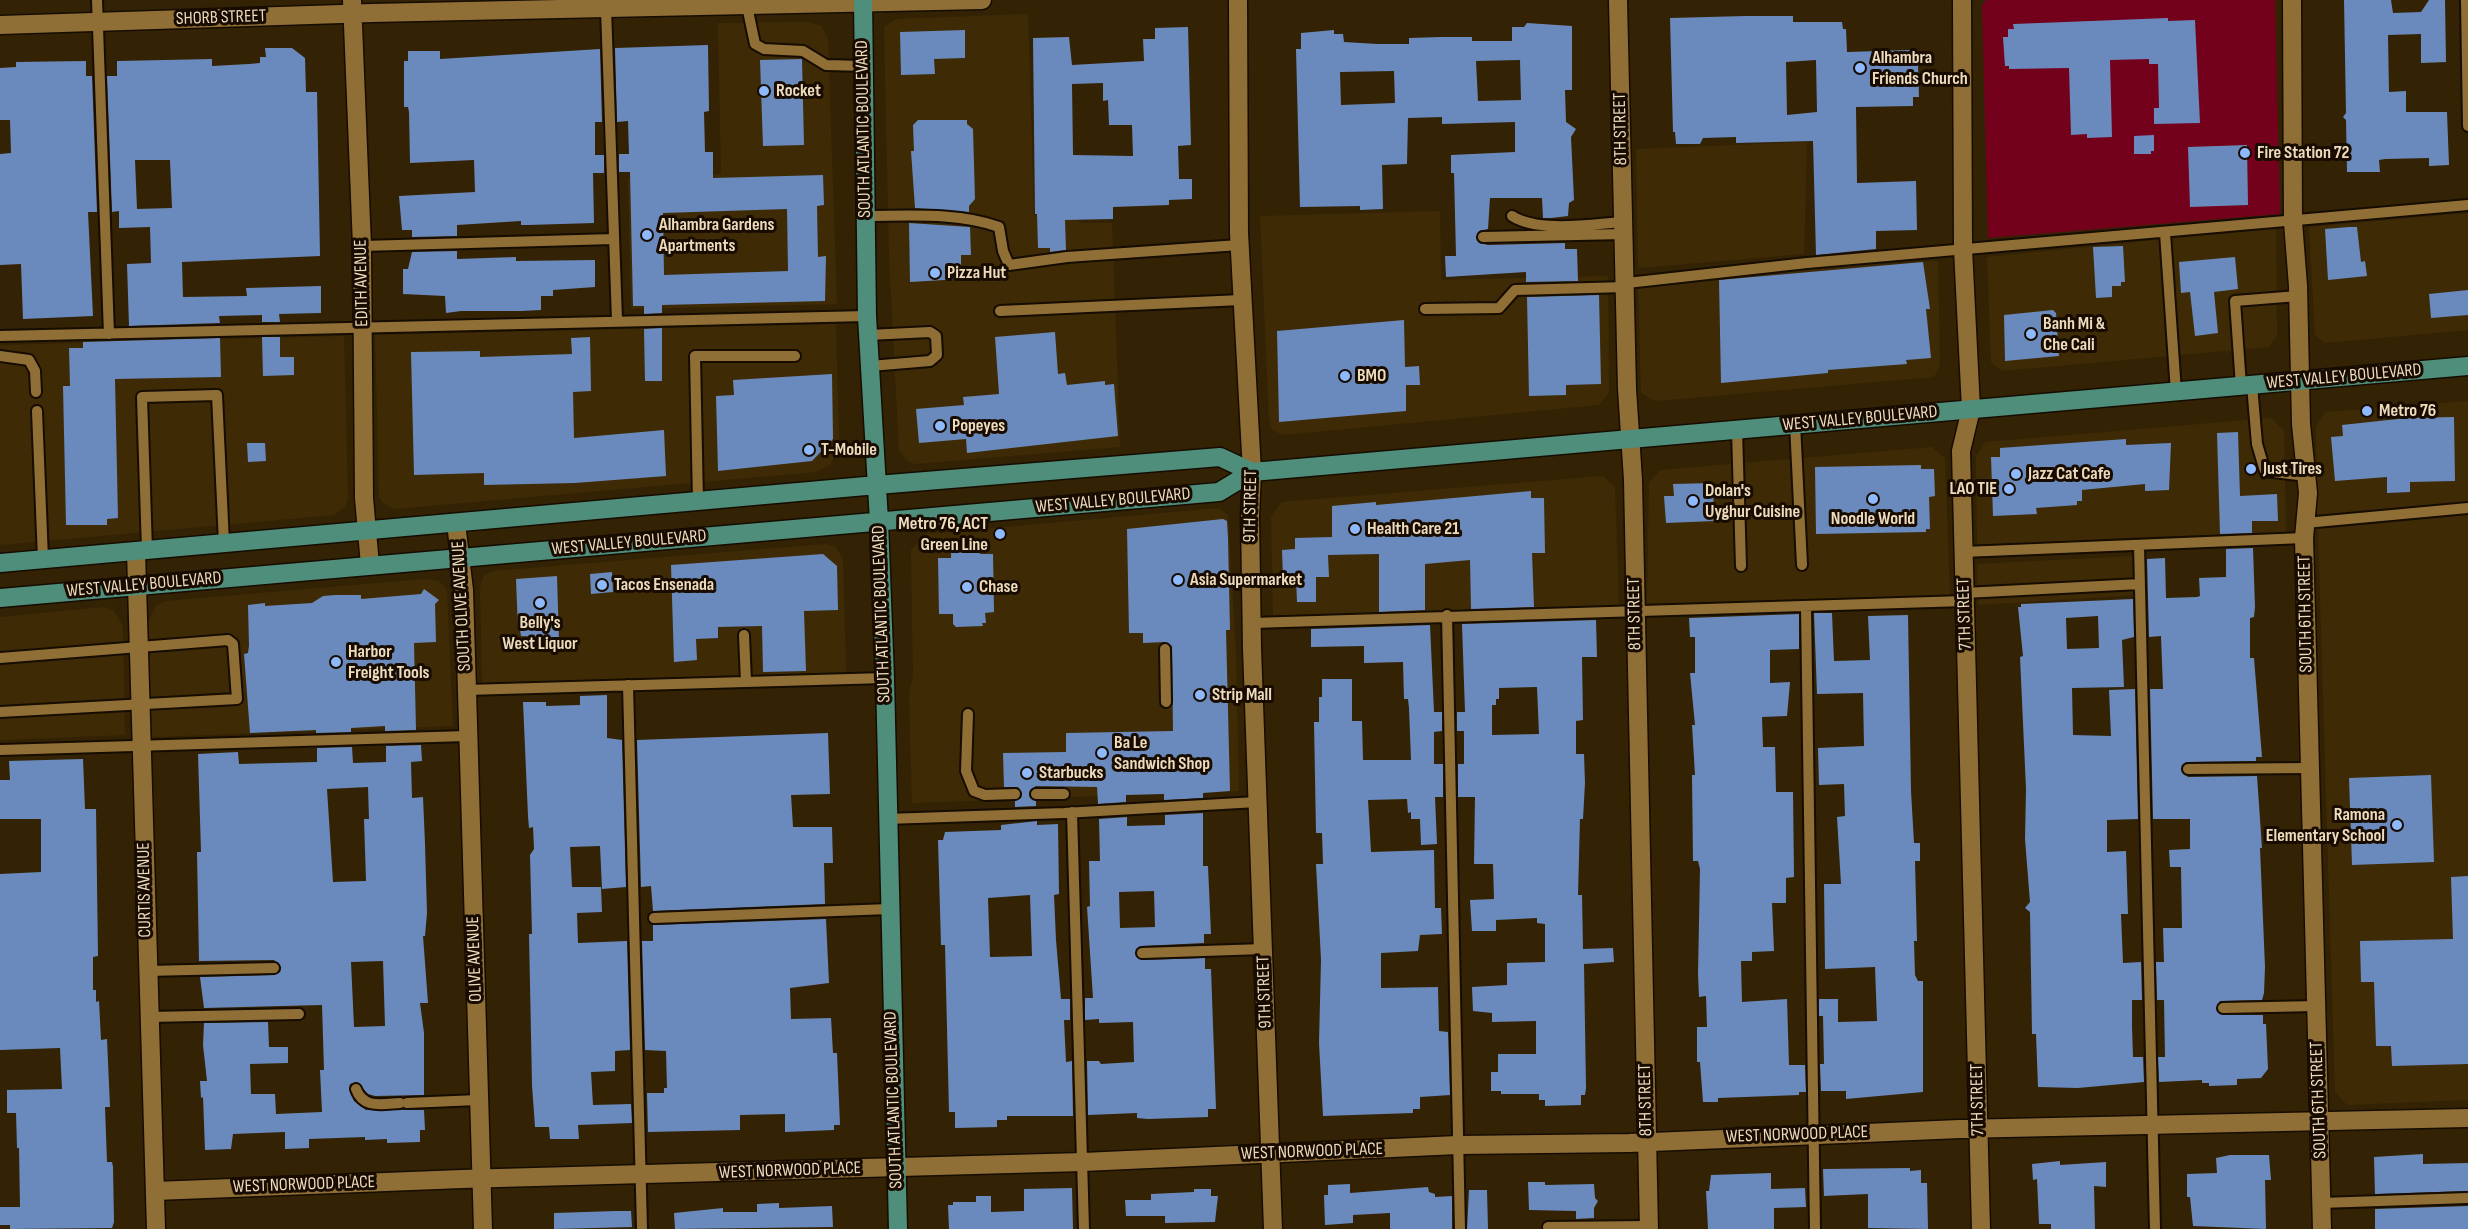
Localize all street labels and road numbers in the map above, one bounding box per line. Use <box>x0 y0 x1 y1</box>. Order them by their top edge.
street label: SHORB STREET <box>176 6 266 30</box>
street label: SOUTH ATLANTIC BOULEVARD <box>852 40 876 218</box>
street label: 8TH STREET <box>1610 93 1632 165</box>
street label: EDITH AVENUE <box>350 239 374 327</box>
street label: WEST VALLEY BOULEVARD <box>2266 359 2422 395</box>
street label: WEST VALLEY BOULEVARD <box>1782 401 1938 437</box>
street label: 9TH STREET <box>1240 470 1262 542</box>
street label: WEST VALLEY BOULEVARD <box>1035 483 1191 519</box>
street label: WEST VALLEY BOULEVARD <box>551 525 707 561</box>
street label: SOUTH ATLANTIC BOULEVARD <box>868 525 896 703</box>
street label: SOUTH OLIVE AVENUE <box>448 540 476 672</box>
street label: SOUTH 6TH STREET <box>2294 555 2318 673</box>
street label: WEST VALLEY BOULEVARD <box>66 567 222 603</box>
street label: 7TH STREET <box>1953 577 1977 651</box>
street label: 8TH STREET <box>1624 578 1646 650</box>
street label: CURTIS AVENUE <box>133 842 157 938</box>
street label: OLIVE AVENUE <box>463 916 487 1002</box>
street label: 9TH STREET <box>1253 955 1277 1029</box>
street label: SOUTH ATLANTIC BOULEVARD <box>880 1011 908 1189</box>
street label: SOUTH 6TH STREET <box>2306 1041 2332 1159</box>
street label: 8TH STREET <box>1635 1064 1657 1136</box>
street label: 7TH STREET <box>1967 1064 1989 1136</box>
street label: WEST NORWOOD PLACE <box>1725 1122 1869 1148</box>
street label: WEST NORWOOD PLACE <box>1240 1139 1384 1165</box>
street label: WEST NORWOOD PLACE <box>718 1158 862 1184</box>
street label: WEST NORWOOD PLACE <box>232 1172 376 1198</box>

